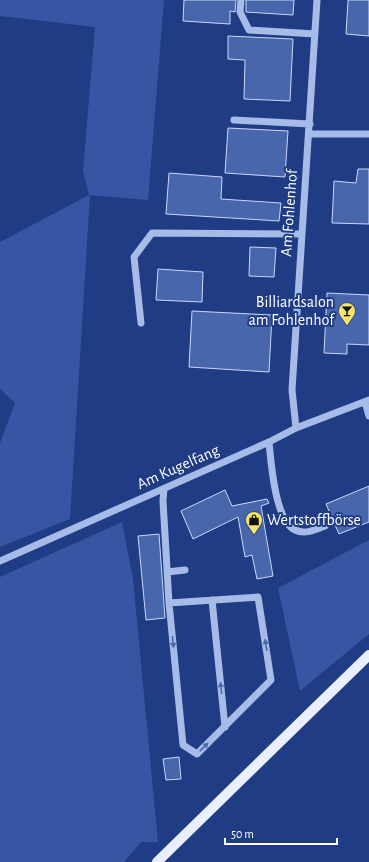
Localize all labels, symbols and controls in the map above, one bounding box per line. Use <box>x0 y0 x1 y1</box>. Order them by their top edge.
street label: Am Fohlenhof <box>278 168 300 257</box>
place label: Billiardsalon am Fohlenhof <box>248 294 335 328</box>
bar icon: Billiardsalon am Fohlenhof <box>337 301 357 326</box>
street label: Am Kugelfang <box>134 442 222 492</box>
shop icon: Wertstoffbörse <box>244 510 264 535</box>
place label: Wertstoffbörse <box>267 512 361 528</box>
one-way arrow <box>169 636 176 648</box>
one-way arrow <box>263 639 269 651</box>
one-way arrow <box>218 682 224 694</box>
one-way arrow <box>199 742 209 751</box>
scale bar <box>225 820 337 846</box>
text: 50 m <box>231 828 254 840</box>

